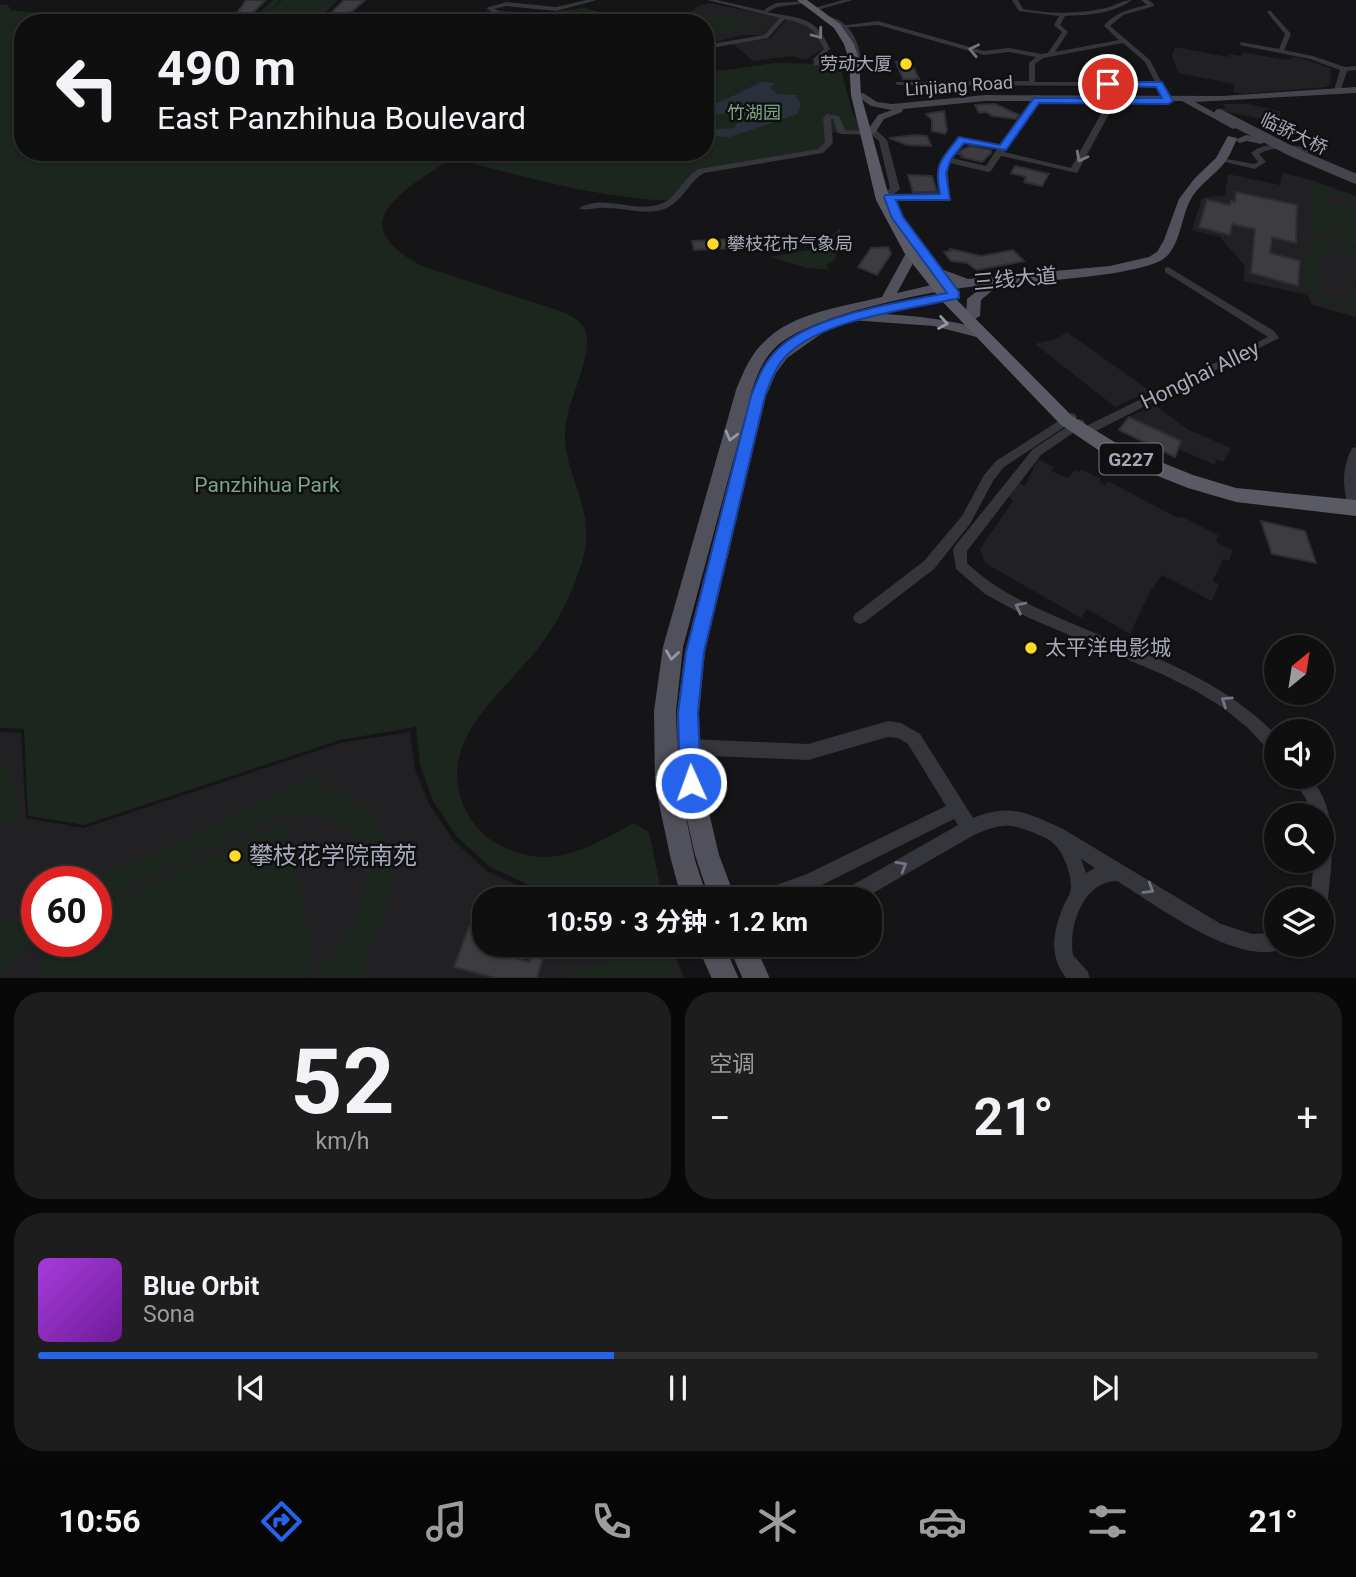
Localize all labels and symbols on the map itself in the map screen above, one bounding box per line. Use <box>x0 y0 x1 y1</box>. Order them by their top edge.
one-way arrow <box>810 27 822 39</box>
one-way arrow <box>968 44 980 59</box>
place label: 劳动大厦 <box>820 53 892 74</box>
pin <box>1078 54 1138 114</box>
marker: 劳动大厦 <box>898 56 914 72</box>
street label: Linjiang Road <box>904 71 1014 100</box>
park label: 竹湖园 <box>727 102 781 123</box>
street label: 临骄大桥 <box>1257 108 1331 159</box>
one-way arrow <box>1076 150 1089 163</box>
place label: 攀枝花市气象局 <box>727 233 853 254</box>
marker: 攀枝花市气象局 <box>705 236 721 252</box>
street label: 三线大道 <box>972 263 1058 295</box>
one-way arrow <box>937 315 949 330</box>
street label: Honghai Alley <box>1137 336 1263 414</box>
one-way arrow <box>725 429 739 441</box>
road number: G227 <box>1100 444 1162 474</box>
park label: Panzhihua Park <box>194 473 340 497</box>
one-way arrow <box>1014 601 1027 615</box>
north arrow <box>1264 635 1334 705</box>
place label: 太平洋电影城 <box>1045 636 1171 660</box>
marker: 太平洋电影城 <box>1023 640 1039 656</box>
one-way arrow <box>665 649 680 661</box>
one-way arrow <box>1221 697 1234 709</box>
position arrow <box>654 746 728 820</box>
place label: 攀枝花学院南苑 <box>249 842 417 870</box>
marker: 攀枝花学院南苑 <box>227 848 243 864</box>
one-way arrow <box>895 861 908 874</box>
speed limit sign: 60 <box>21 866 112 957</box>
one-way arrow <box>1141 881 1154 894</box>

